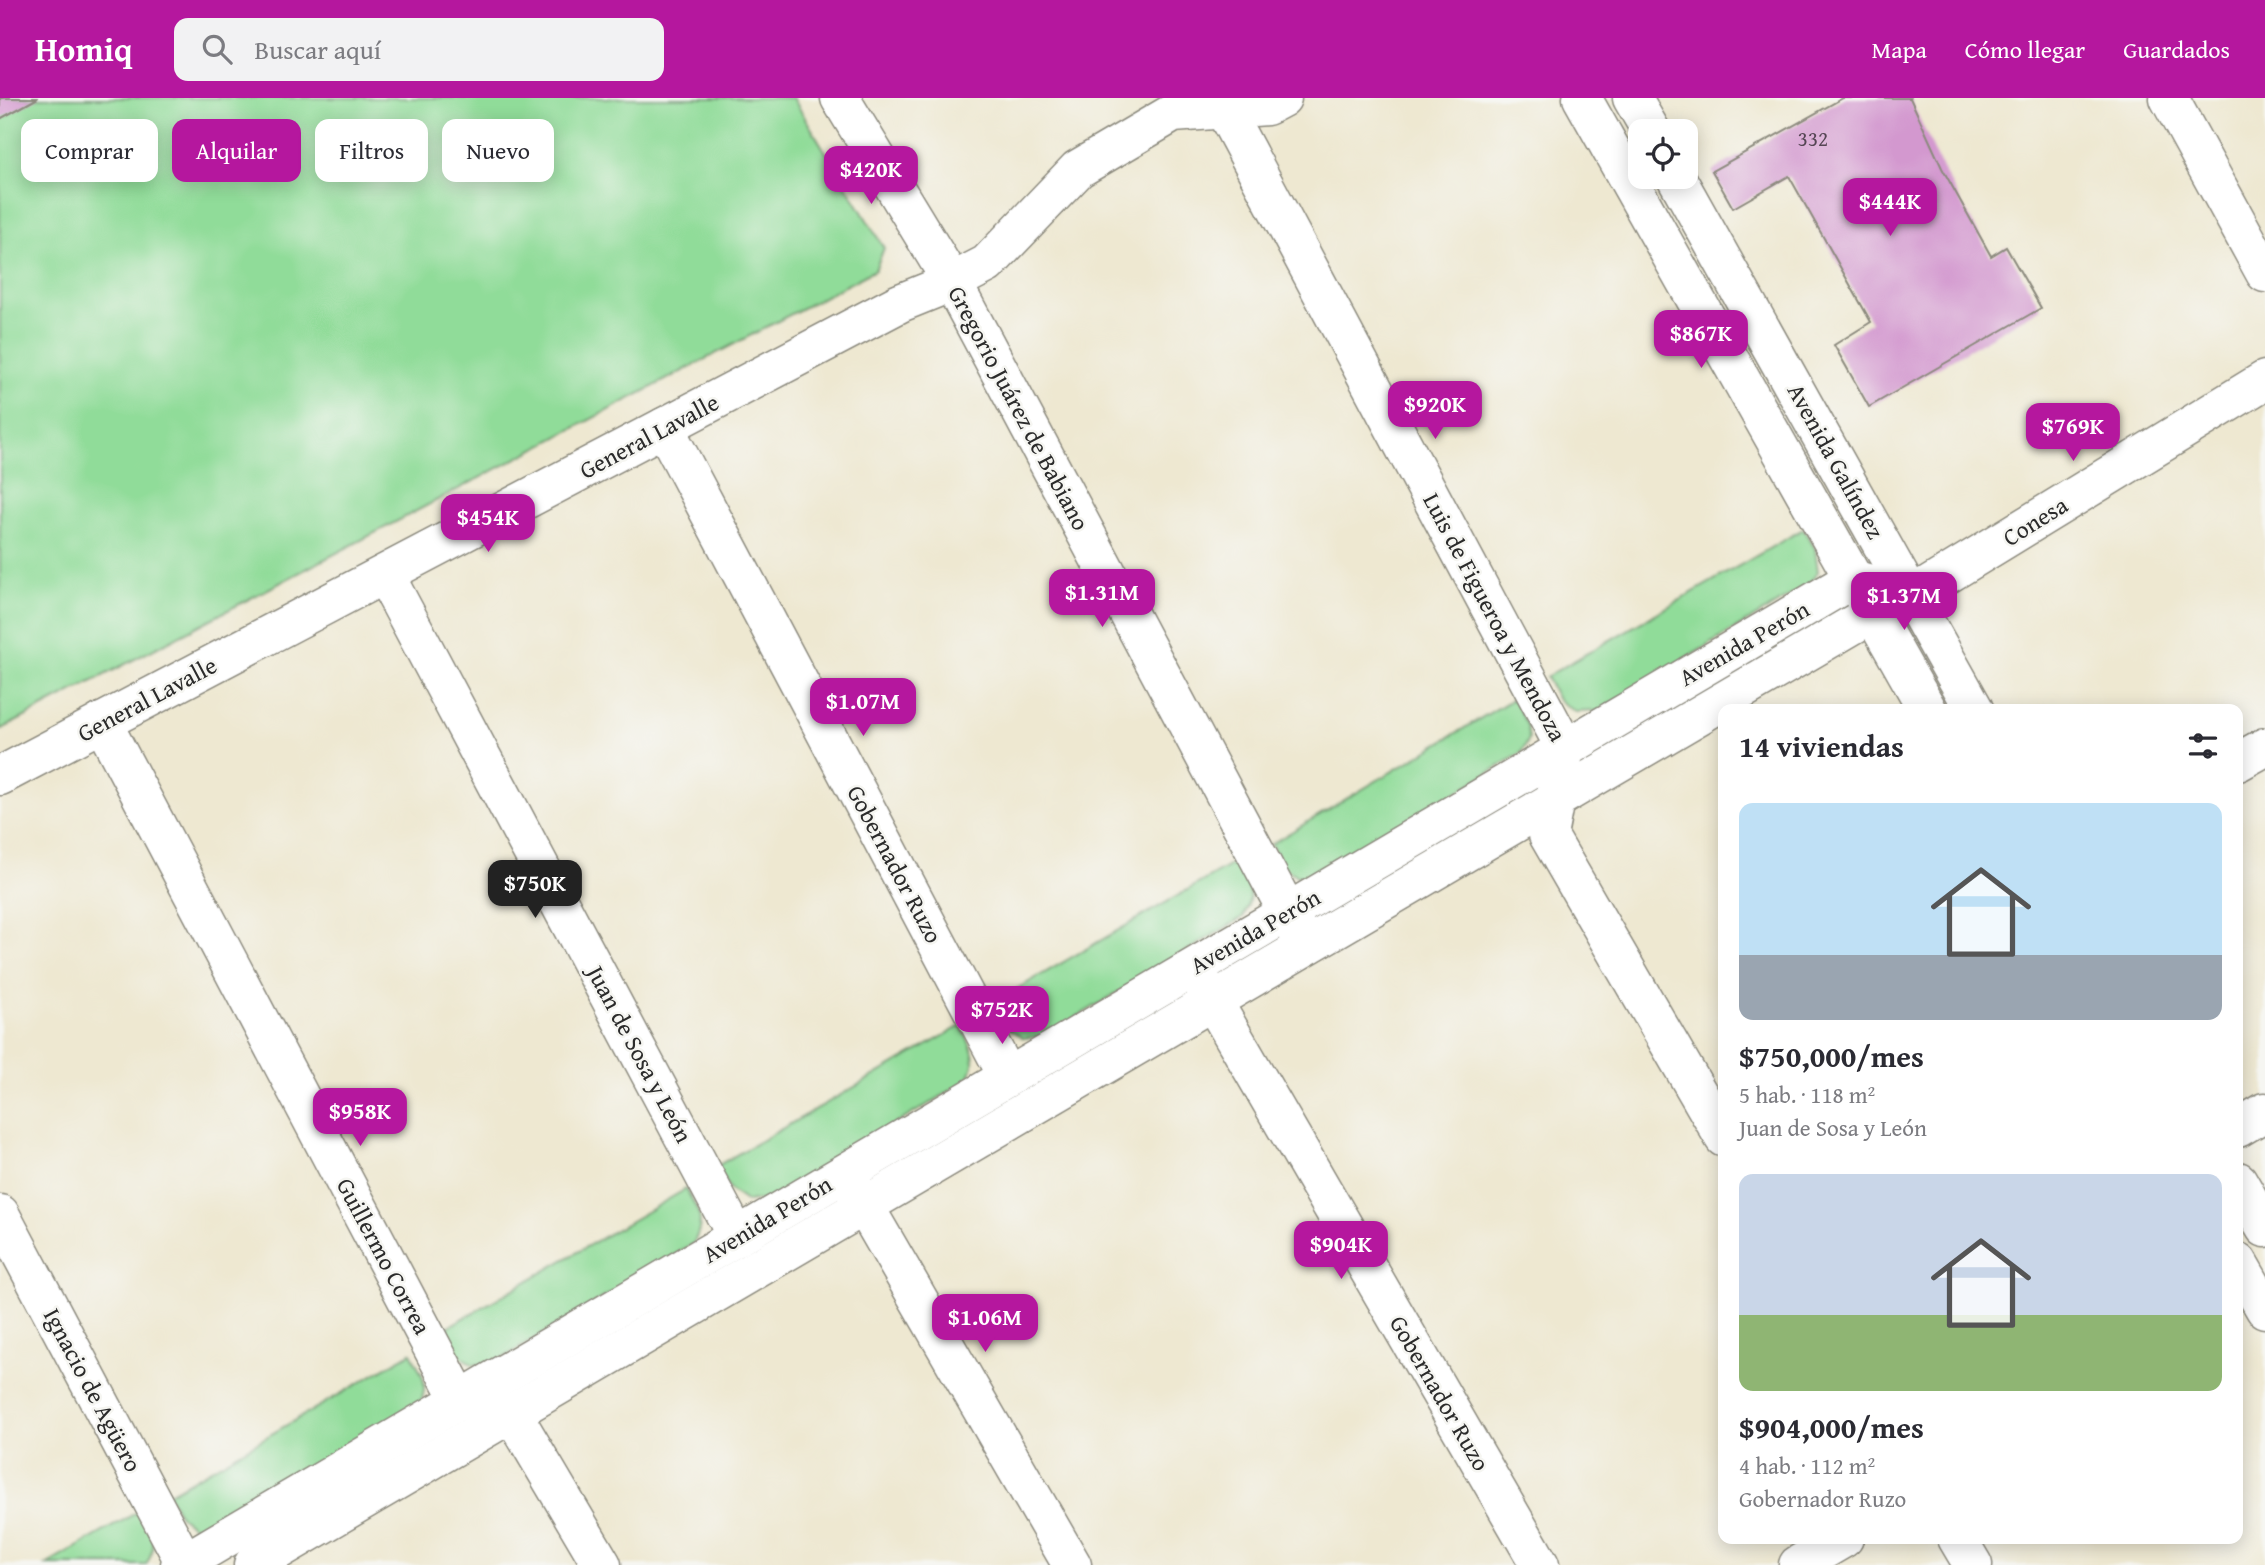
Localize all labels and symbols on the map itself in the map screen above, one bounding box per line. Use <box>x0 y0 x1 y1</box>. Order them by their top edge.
house number: 332 <box>1798 123 1828 154</box>
pin: $420K <box>822 146 920 206</box>
pin: $444K <box>1841 178 1939 238</box>
street label: Gregorio Juárez de Babiano <box>940 280 1098 536</box>
pin: $867K <box>1652 310 1750 370</box>
street label: Avenida Galíndez <box>1779 377 1893 545</box>
pin: $920K <box>1386 382 1484 441</box>
street label: General Lavalle <box>573 385 725 487</box>
pin: $769K <box>2024 404 2122 463</box>
street label: Luis de Figueroa y Mendoza <box>1414 486 1576 748</box>
street label: Conesa <box>1996 487 2075 555</box>
pin: $454K <box>439 494 537 554</box>
pin: $1.31M <box>1045 570 1159 629</box>
pin: $1.37M <box>1847 573 1961 632</box>
street label: Avenida Perón <box>1672 591 1816 695</box>
street label: General Lavalle <box>71 648 223 750</box>
pin: $1.07M <box>806 678 920 738</box>
street label: Gobernador Ruzo <box>839 779 951 949</box>
pin: $750K <box>486 860 584 920</box>
street label: Avenida Perón <box>1183 879 1327 983</box>
street label: Juan de Sosa y León <box>577 957 702 1149</box>
pin: $752K <box>953 986 1051 1046</box>
pin: $958K <box>311 1088 409 1148</box>
street label: Avenida Perón <box>696 1166 839 1271</box>
street label: Guillermo Correa <box>328 1171 440 1341</box>
pin: $904K <box>1292 1222 1390 1281</box>
pin: $1.06M <box>928 1294 1042 1354</box>
street label: Ignacio de Agüero <box>35 1302 151 1478</box>
street label: Gobernador Ruzo <box>1381 1309 1499 1477</box>

